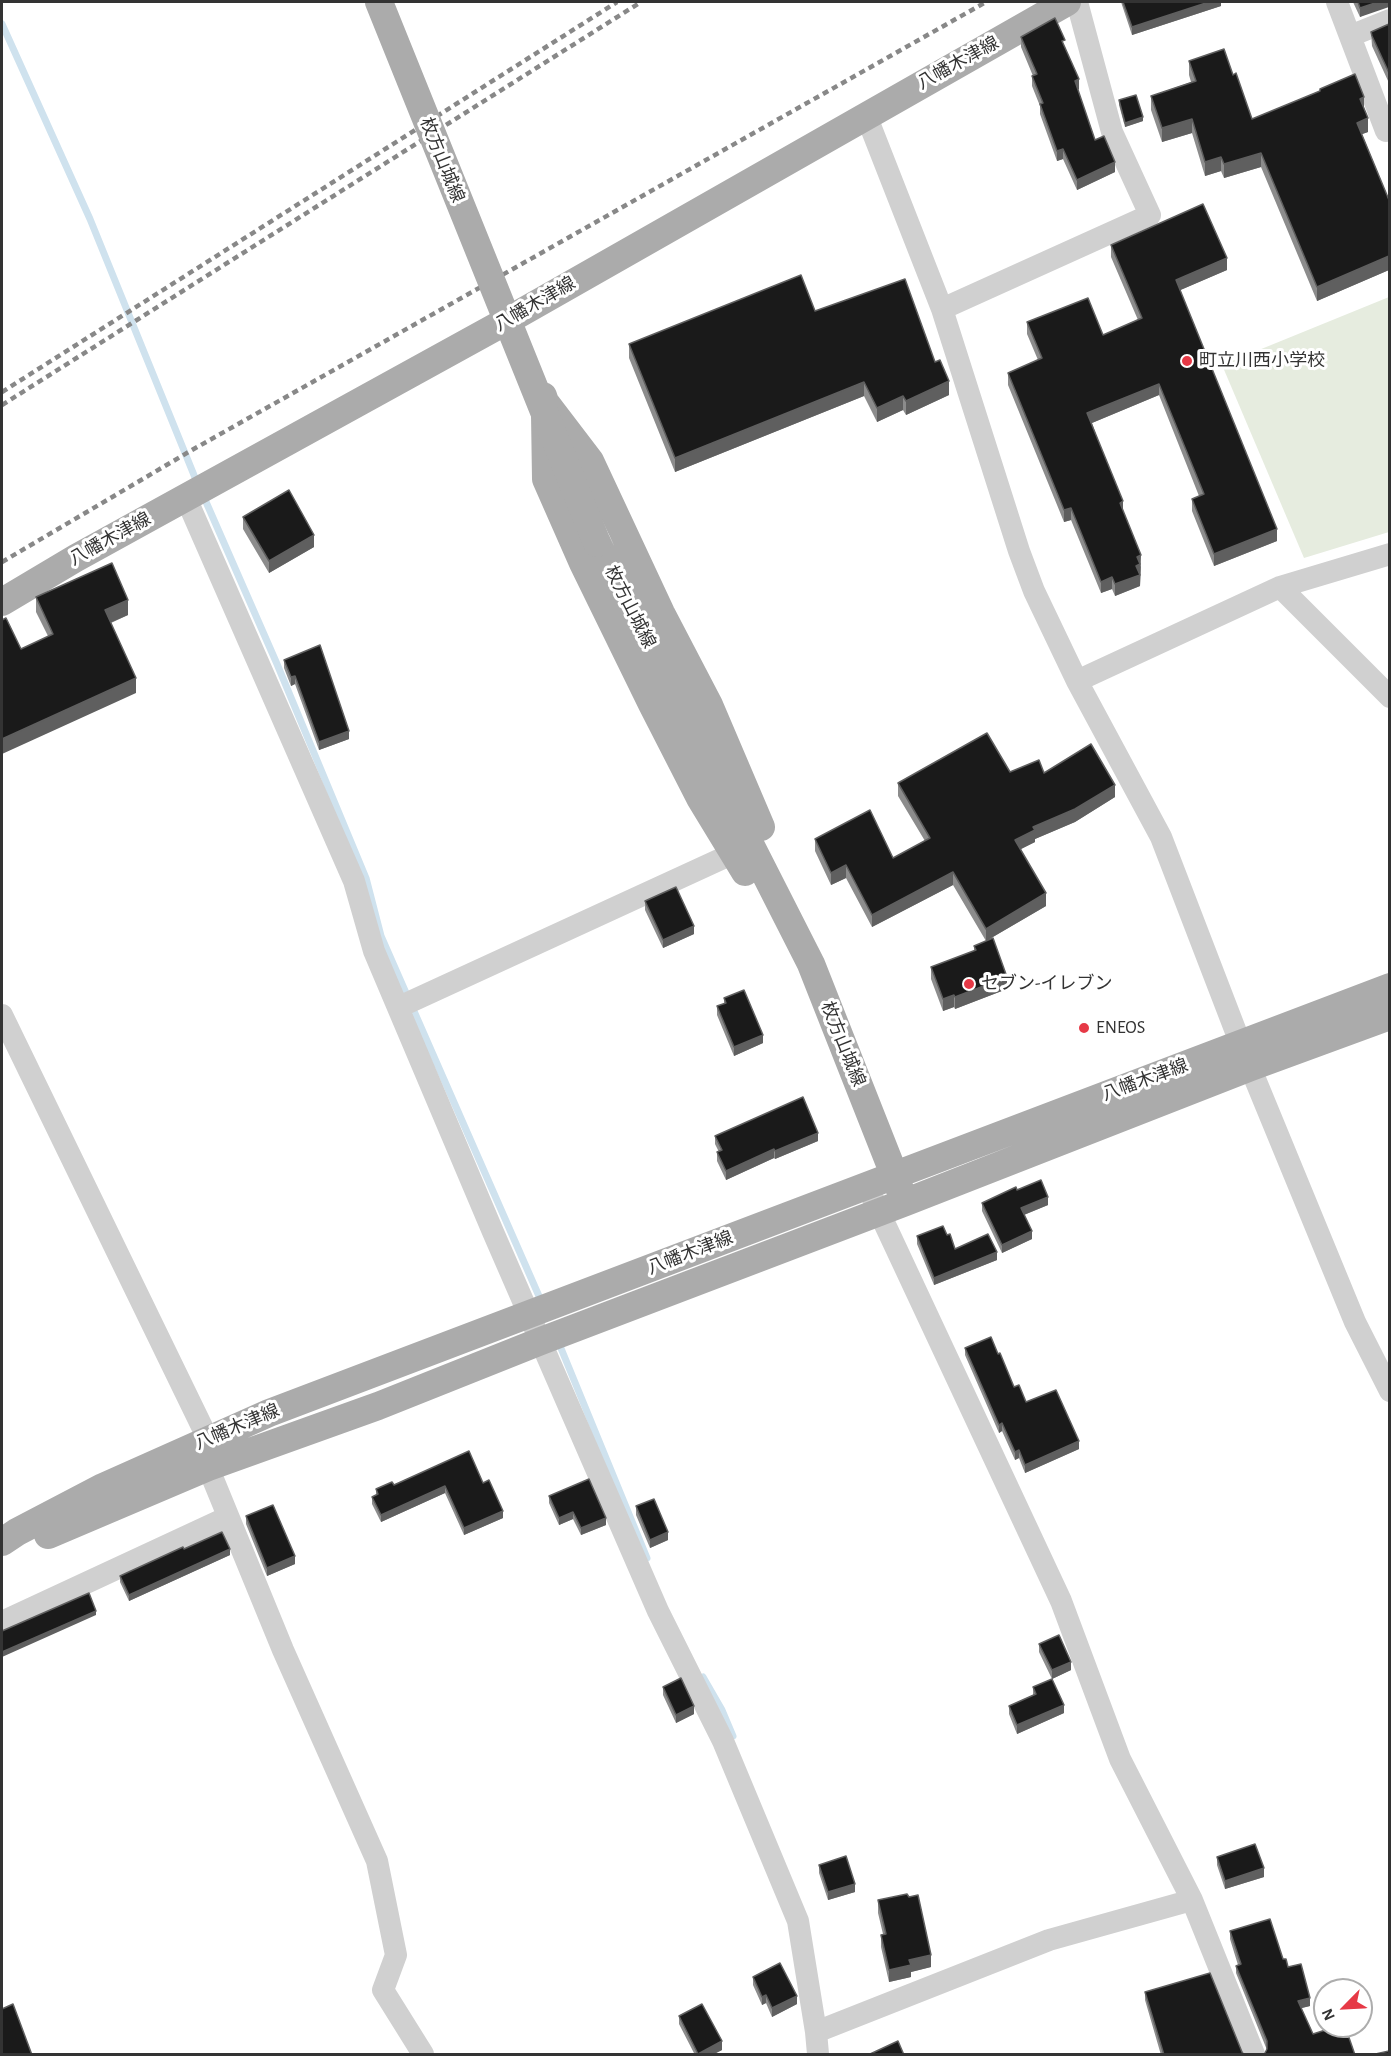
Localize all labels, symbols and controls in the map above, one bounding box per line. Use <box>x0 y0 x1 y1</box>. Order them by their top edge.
street label: 八幡木津線 <box>913 32 1003 94</box>
street label: 枚方山城線 <box>415 114 469 206</box>
street label: 八幡木津線 <box>491 272 579 336</box>
place label: 町立川西小学校 <box>1199 350 1325 372</box>
marker: 町立川西小学校 <box>1180 354 1194 368</box>
street label: 八幡木津線 <box>65 508 155 570</box>
street label: 枚方山城線 <box>600 562 660 652</box>
place label: セブン-イレブン <box>981 973 1113 995</box>
marker: セブン-イレブン <box>962 977 976 991</box>
street label: 枚方山城線 <box>816 998 870 1090</box>
place label: ENEOS <box>1096 1017 1145 1039</box>
marker: ENEOS <box>1077 1021 1091 1035</box>
street label: 八幡木津線 <box>1099 1054 1191 1106</box>
street label: 八幡木津線 <box>644 1227 736 1279</box>
street label: 八幡木津線 <box>191 1399 283 1455</box>
north arrow <box>1313 1978 1373 2038</box>
text: N <box>1319 2006 1338 2023</box>

